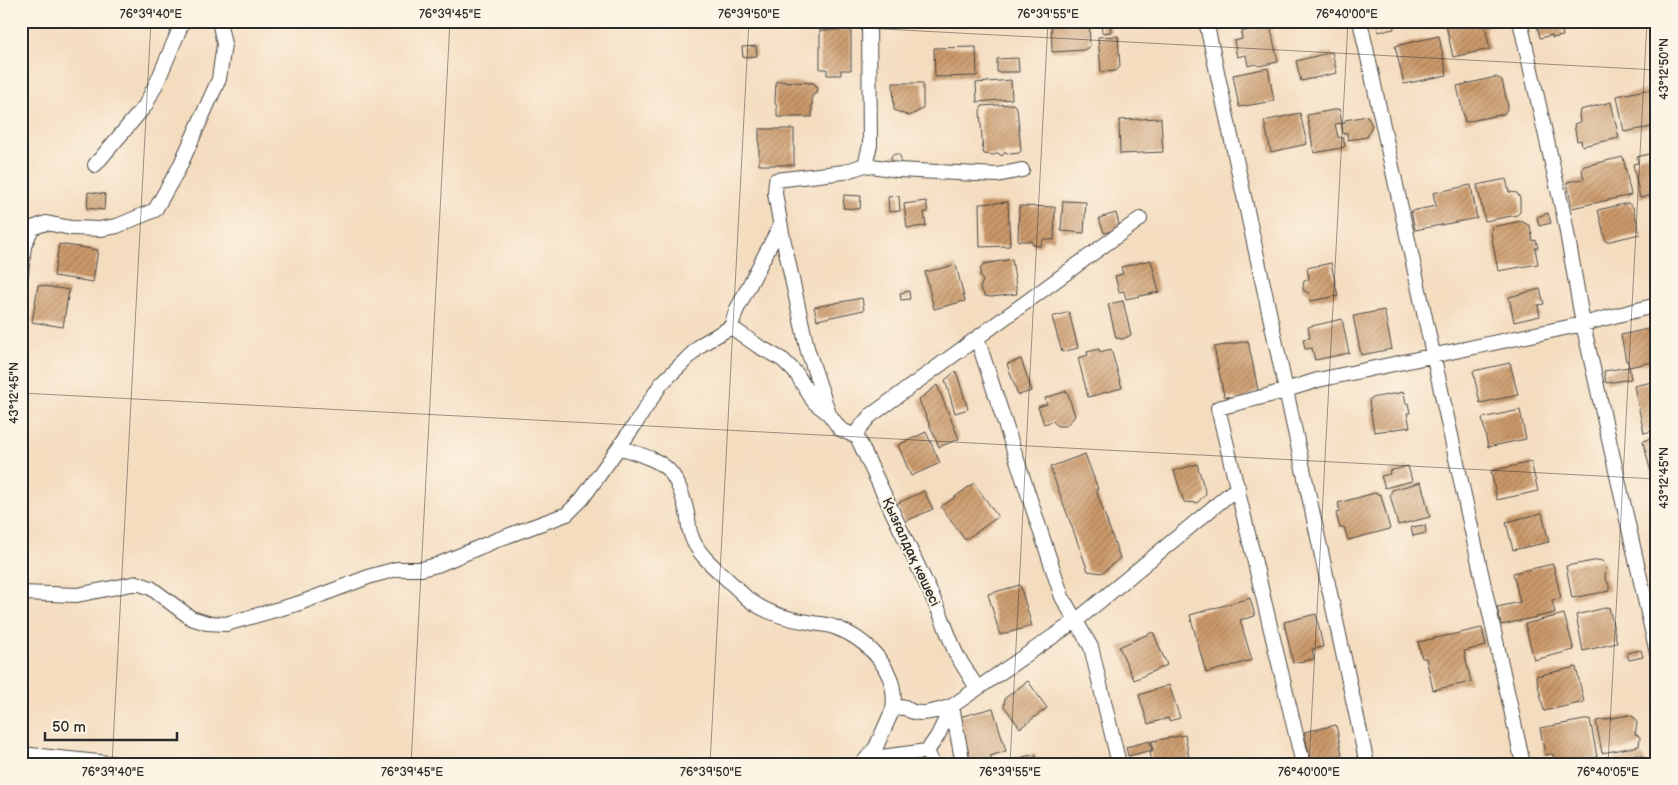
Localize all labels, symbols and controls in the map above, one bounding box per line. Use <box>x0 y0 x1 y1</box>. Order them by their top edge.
text: 76°39'40"E <box>120 7 182 22</box>
text: 76°39'45"E <box>419 7 481 22</box>
text: 76°39'50"E <box>718 7 780 22</box>
text: 76°39'55"E <box>1017 7 1079 22</box>
text: 76°40'00"E <box>1316 7 1378 22</box>
text: 43°12'50"N <box>1657 38 1672 100</box>
text: 43°12'45"N <box>7 362 22 424</box>
text: 43°12'45"N <box>1657 447 1672 509</box>
street label: Қызғалдақ көшесі <box>878 495 944 609</box>
scale bar <box>45 710 178 742</box>
text: 50 m <box>52 718 86 737</box>
text: 76°39'40"E <box>82 765 144 780</box>
text: 76°39'45"E <box>381 765 443 780</box>
text: 76°39'50"E <box>680 765 742 780</box>
text: 76°39'55"E <box>979 765 1041 780</box>
text: 76°40'00"E <box>1278 765 1340 780</box>
text: 76°40'05"E <box>1577 765 1639 780</box>

